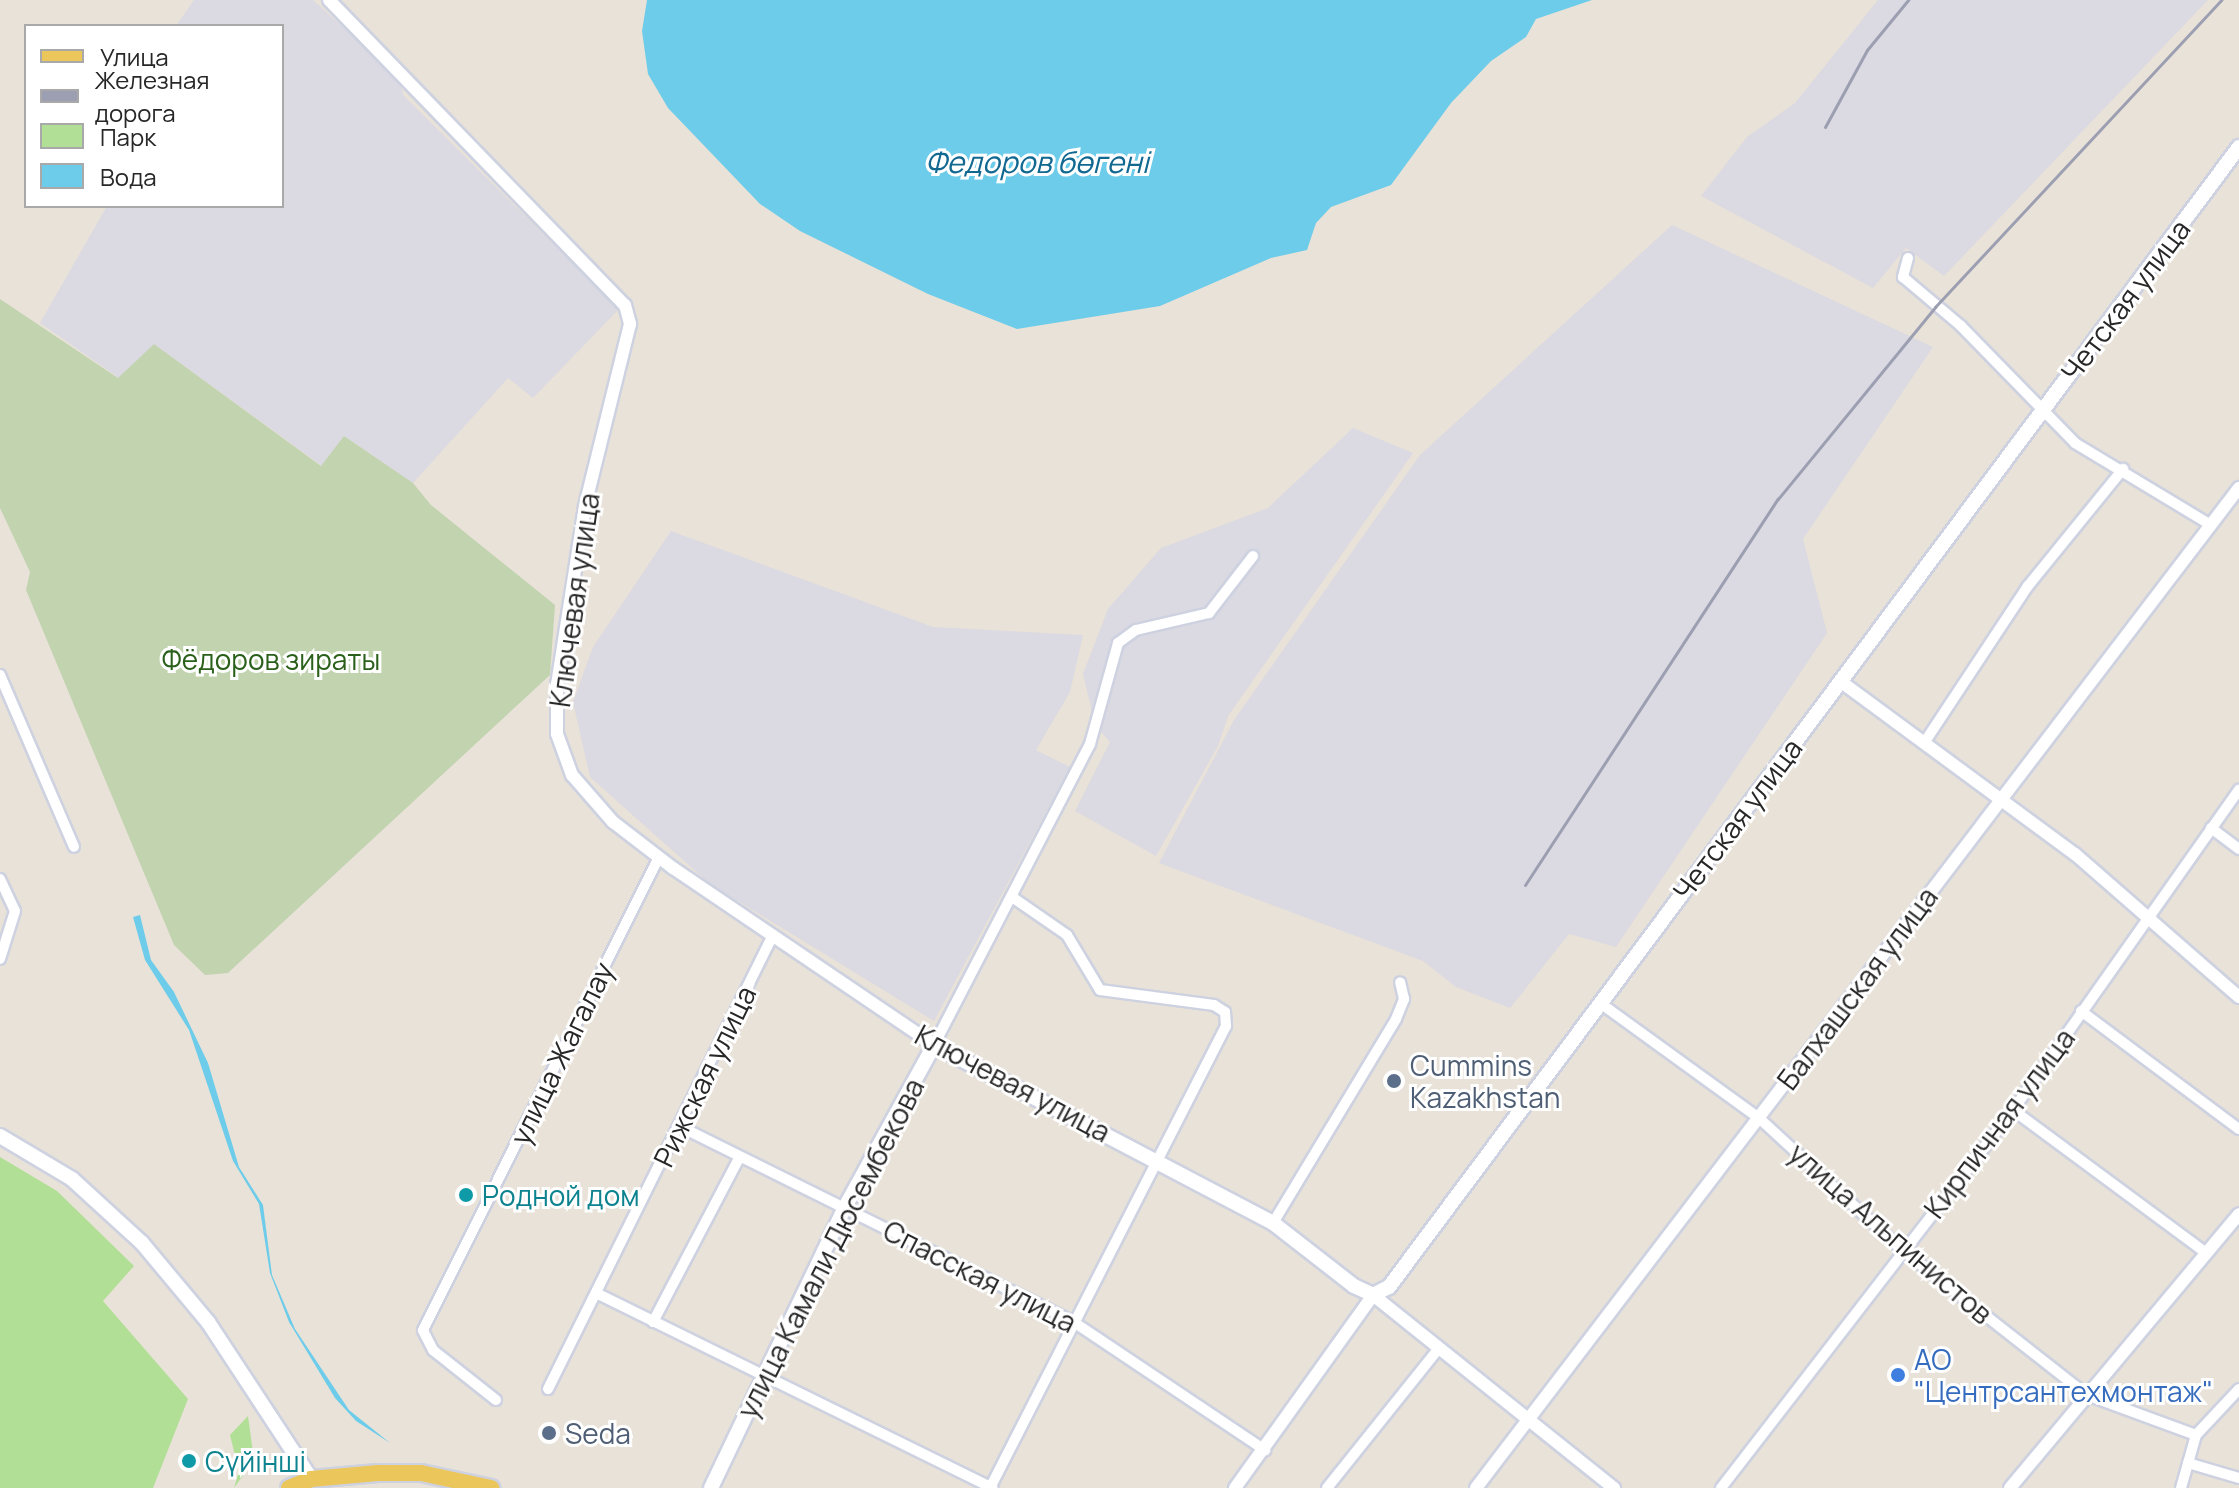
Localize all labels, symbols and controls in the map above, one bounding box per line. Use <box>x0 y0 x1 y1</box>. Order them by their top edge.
legend <box>24 24 284 208</box>
text: Улица <box>100 40 169 73</box>
text: Железная дорога <box>95 63 210 129</box>
text: Парк <box>100 120 156 153</box>
water label: Федоров бөгені <box>925 144 1149 180</box>
text: Вода <box>100 160 157 193</box>
street label: Четская улица <box>2053 213 2197 387</box>
street label: Ключевая улица <box>542 491 606 709</box>
park label: Фёдоров зираты <box>162 642 380 676</box>
street label: Четская улица <box>1665 732 1809 906</box>
street label: Балхашская улица <box>1770 880 1944 1096</box>
street label: улица Жагалау <box>502 956 620 1150</box>
street label: Рижская улица <box>646 980 762 1172</box>
street label: Ключевая улица <box>910 1017 1116 1149</box>
street label: Кирпичная улица <box>1917 1022 2081 1224</box>
place label: Cummins Kazakhstan <box>1410 1048 1560 1114</box>
marker: Cummins Kazakhstan <box>1385 1072 1403 1090</box>
street label: улица Камали Дюсембекова <box>730 1073 930 1423</box>
street label: улица Альпинистов <box>1783 1136 1999 1330</box>
place label: Родной дом <box>482 1178 640 1212</box>
marker: Родной дом <box>457 1186 475 1204</box>
street label: Спасская улица <box>878 1213 1082 1339</box>
place label: АО "Центрсантехмонтаж" <box>1914 1342 2213 1408</box>
marker: АО "Центрсантехмонтаж" <box>1889 1366 1907 1384</box>
place label: Seda <box>565 1416 631 1450</box>
marker: Seda <box>540 1424 558 1442</box>
place label: Сүйінші <box>205 1444 306 1478</box>
marker: Сүйінші <box>180 1452 198 1470</box>

